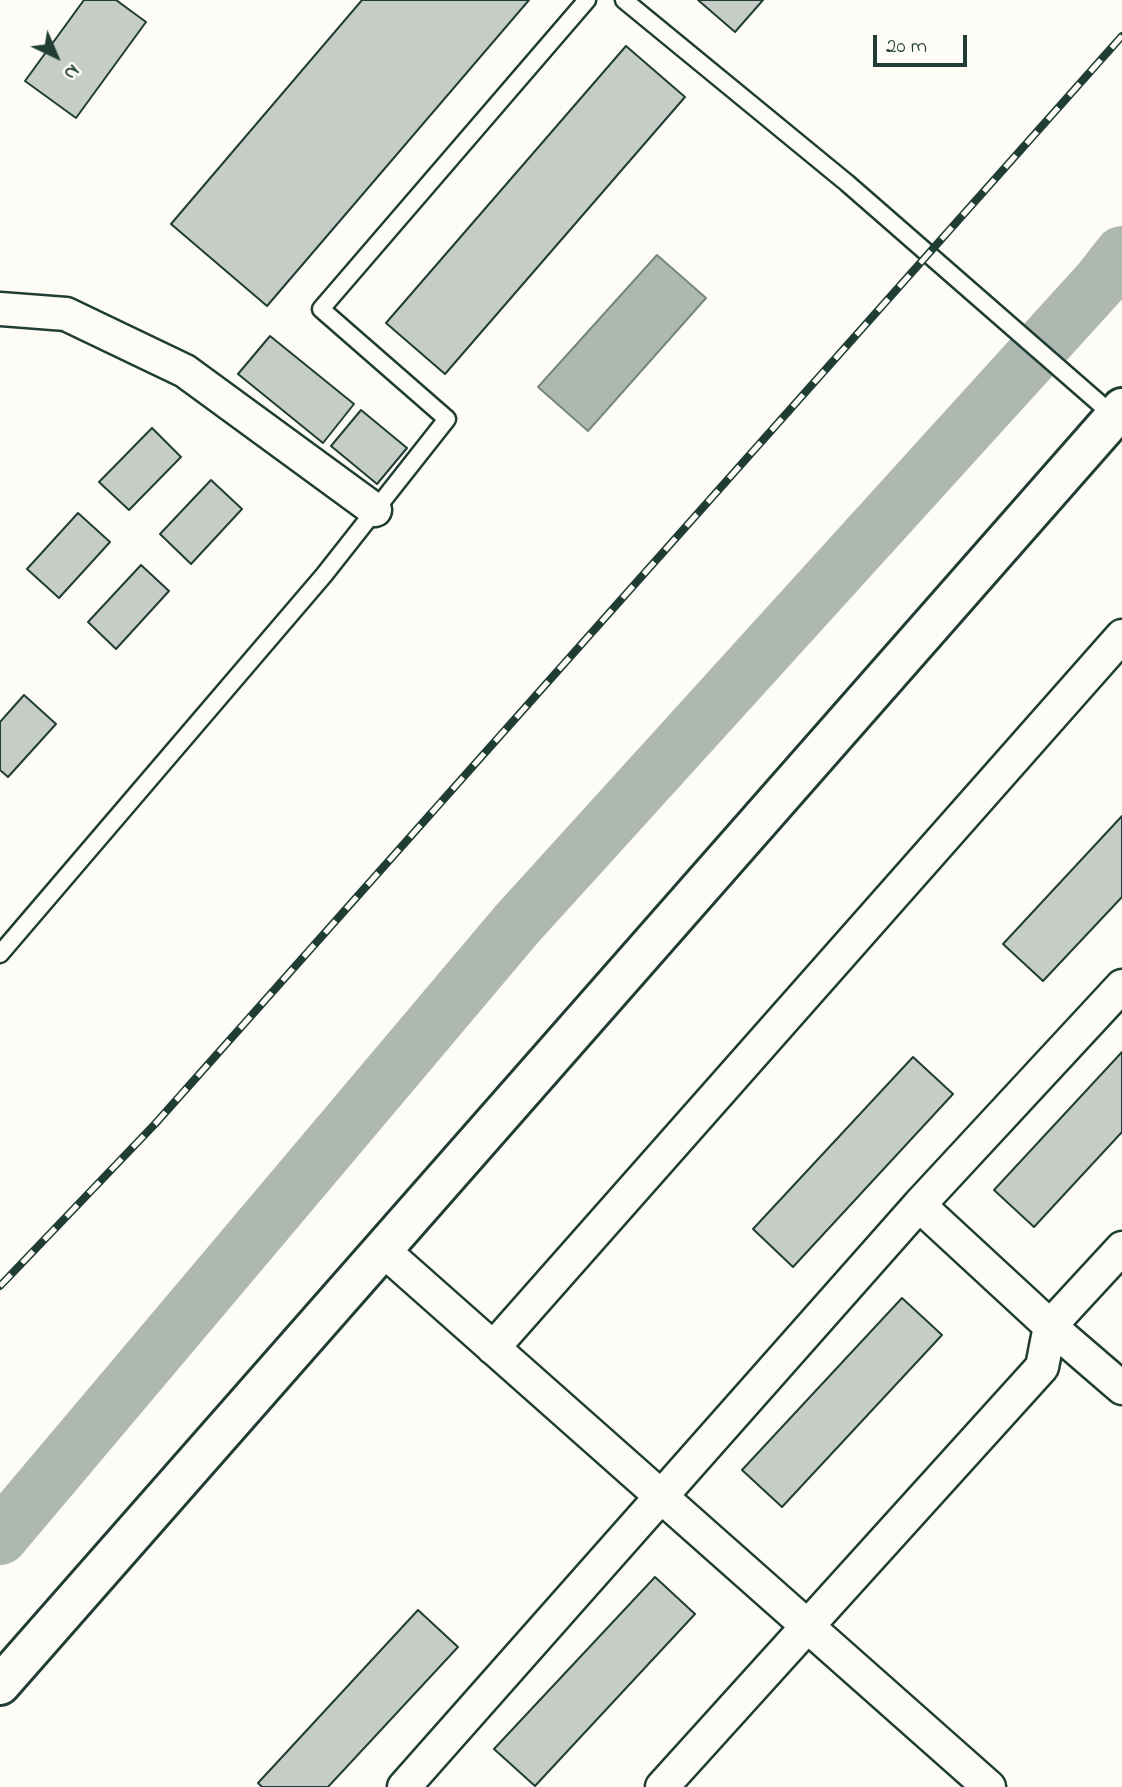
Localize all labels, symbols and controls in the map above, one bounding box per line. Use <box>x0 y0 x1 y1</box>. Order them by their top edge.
north arrow <box>21 21 91 91</box>
scale bar <box>877 21 972 65</box>
text: 20 m <box>886 32 927 62</box>
text: N <box>57 57 85 86</box>

